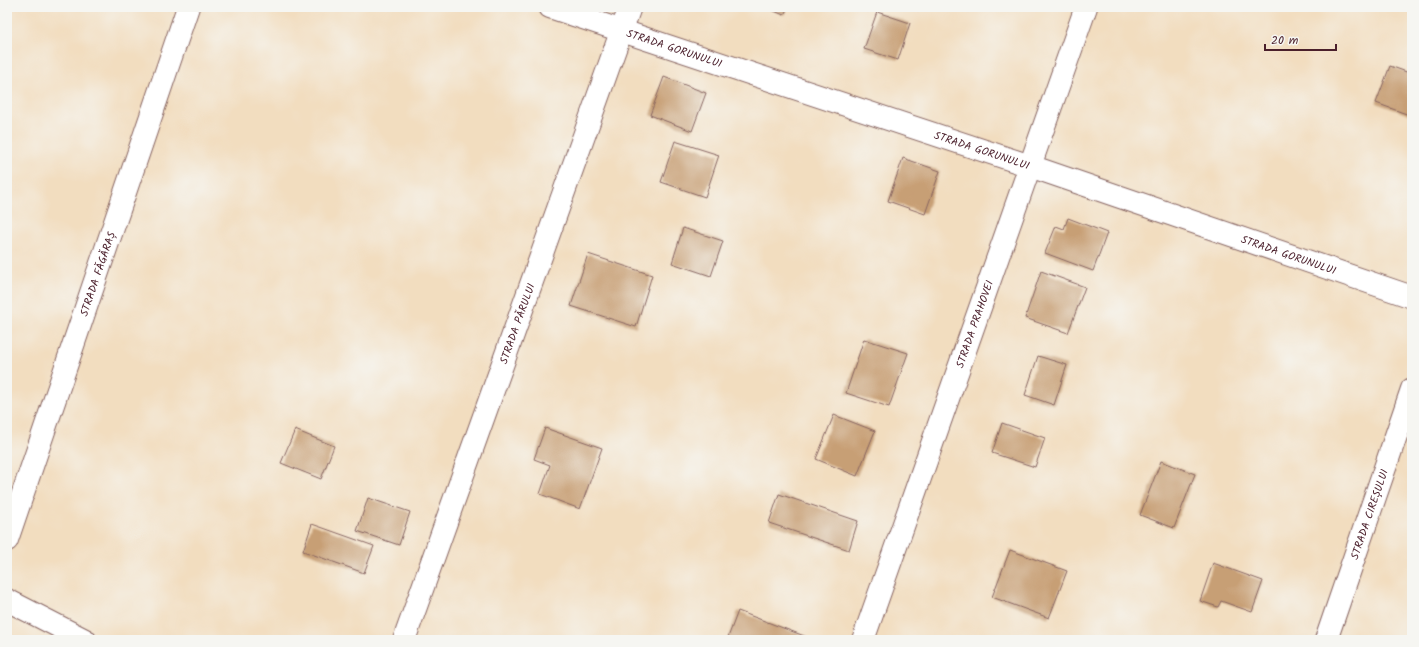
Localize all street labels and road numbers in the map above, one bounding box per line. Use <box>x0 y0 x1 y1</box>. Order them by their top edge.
street label: STRADA GORUNULUI <box>624 25 724 73</box>
street label: STRADA GORUNULUI <box>931 127 1032 175</box>
street label: STRADA FĂGĂRAȘ <box>76 230 121 319</box>
street label: STRADA GORUNULUI <box>1238 231 1338 280</box>
street label: STRADA PRAHOVEI <box>951 278 999 371</box>
street label: STRADA PĂRULUI <box>495 281 541 367</box>
street label: STRADA CIREȘULUI <box>1346 467 1394 562</box>

